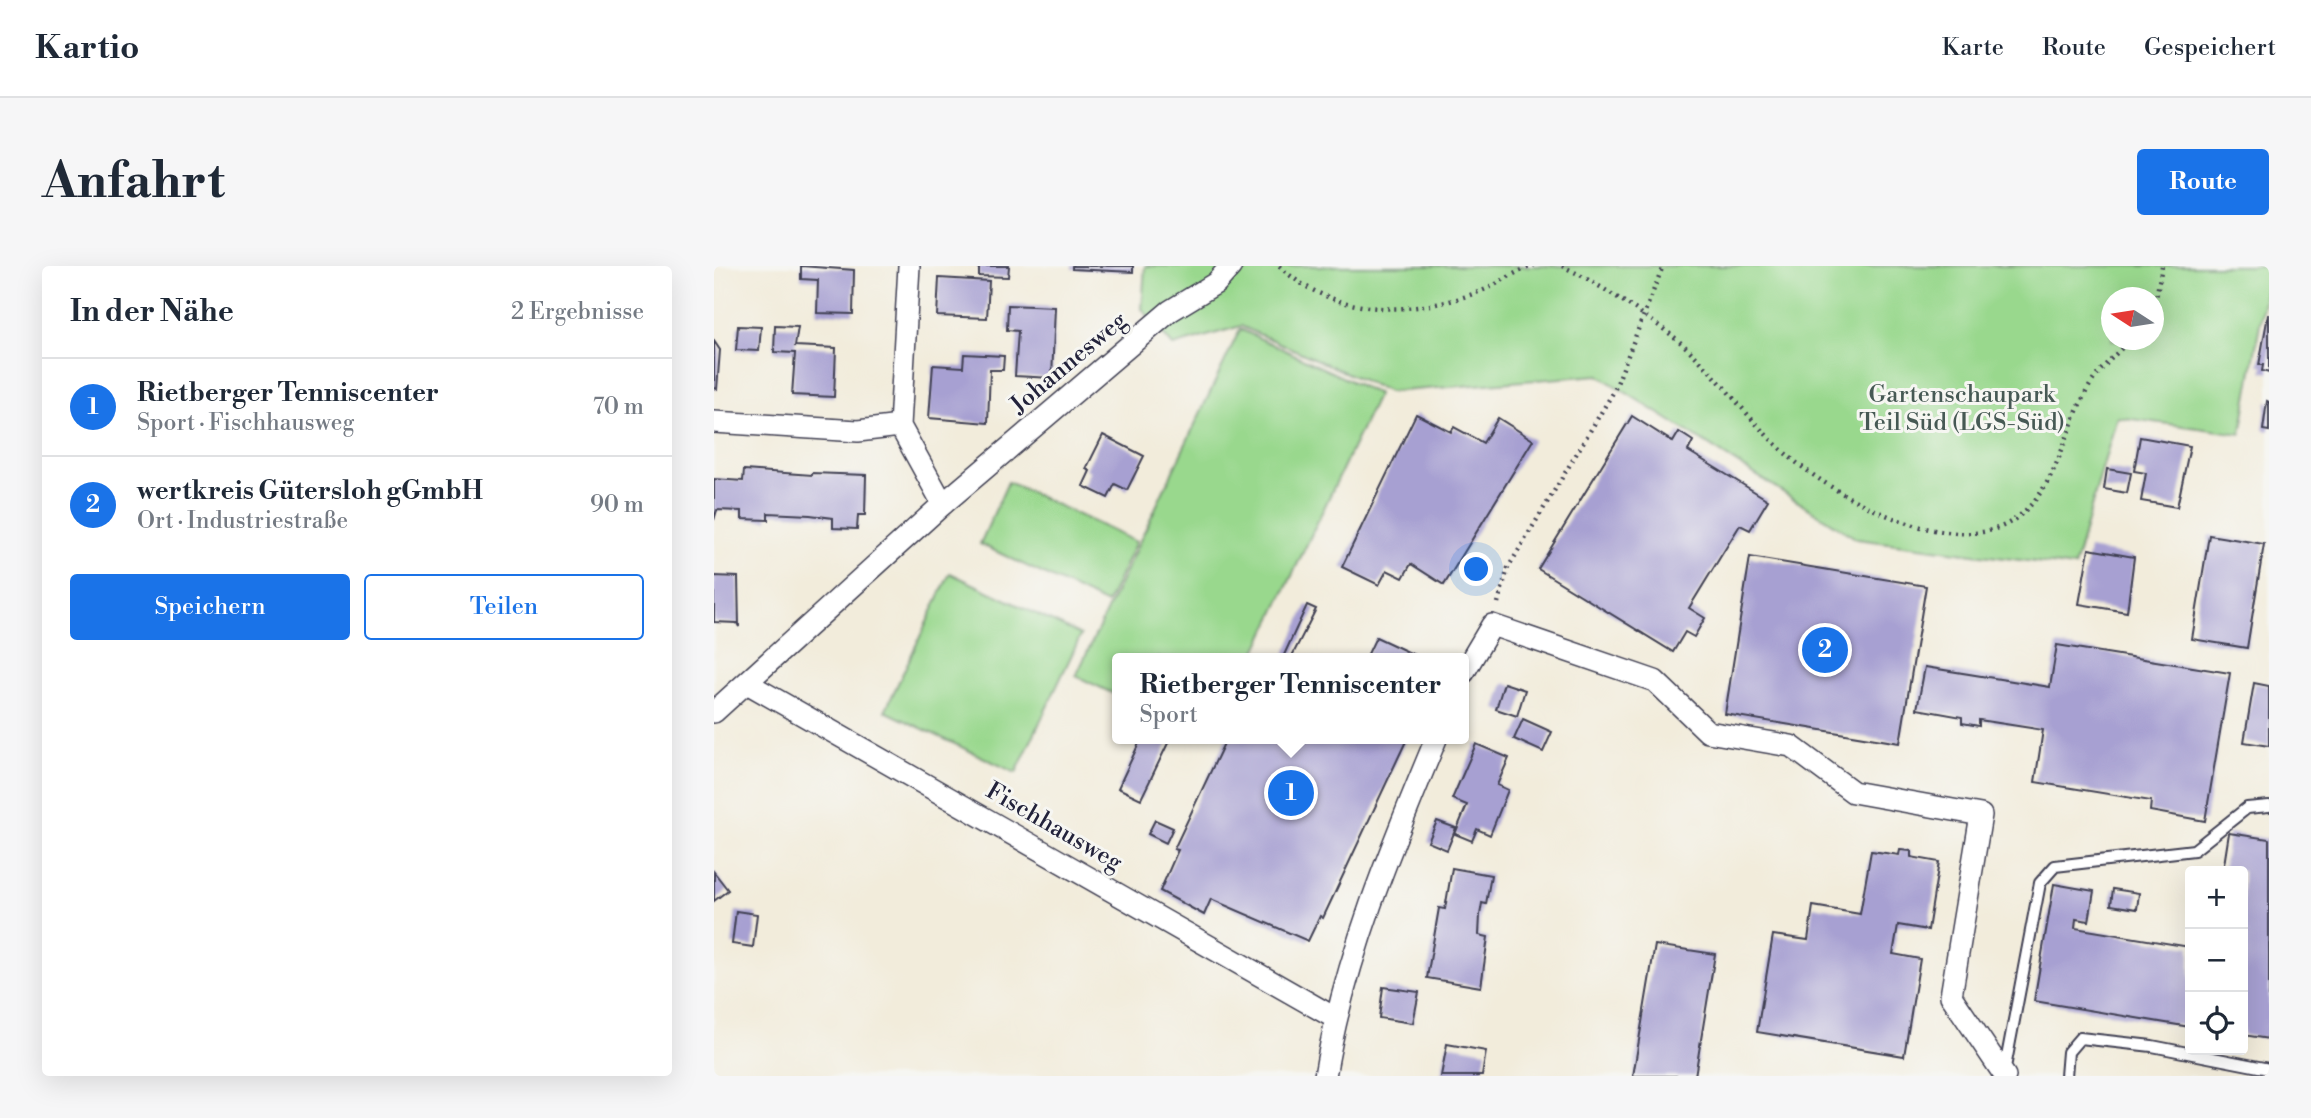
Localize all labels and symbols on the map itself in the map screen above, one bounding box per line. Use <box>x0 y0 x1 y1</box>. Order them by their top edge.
north arrow <box>2101 287 2164 350</box>
street label: Johannesweg <box>1004 305 1134 421</box>
park label: Gartenschaupark Teil Süd (LGS-Süd) <box>1859 380 2065 438</box>
your location <box>1459 552 1493 586</box>
pin: 2 <box>1802 624 1848 676</box>
pin: 1 <box>1268 767 1314 819</box>
street label: Fischhausweg <box>981 776 1128 878</box>

